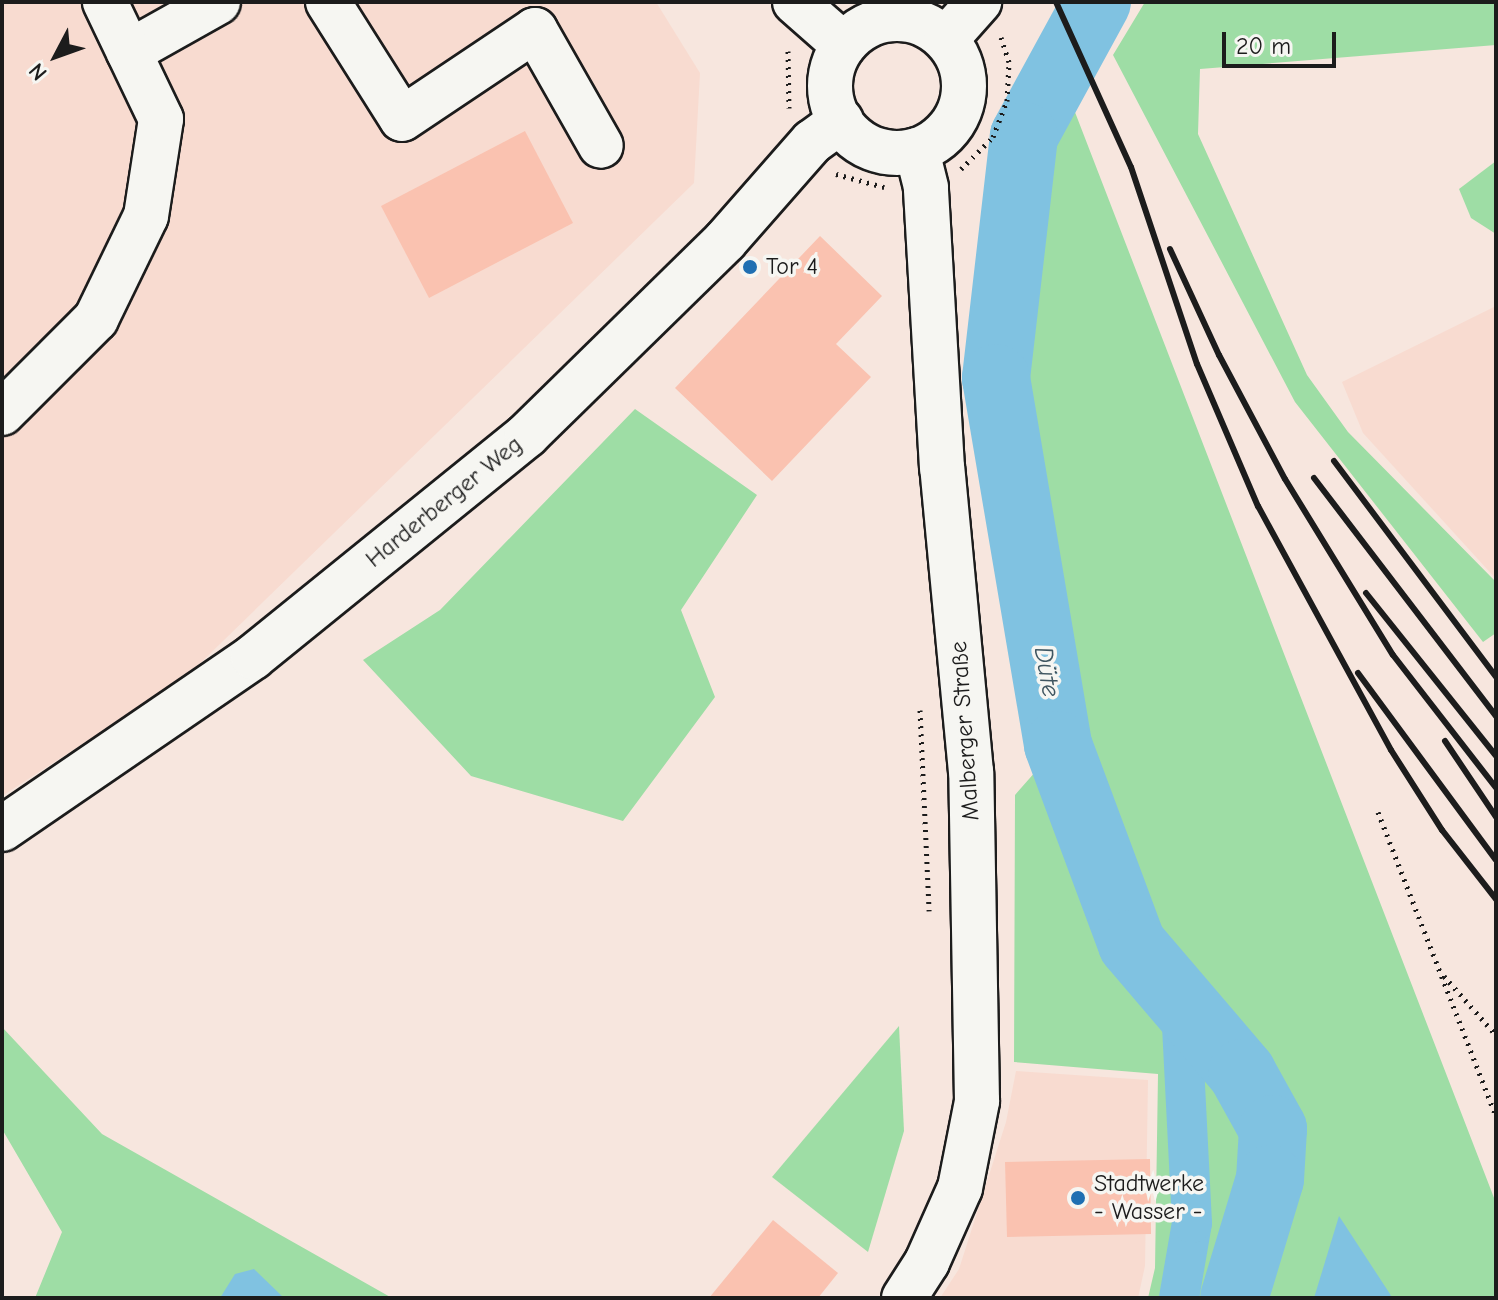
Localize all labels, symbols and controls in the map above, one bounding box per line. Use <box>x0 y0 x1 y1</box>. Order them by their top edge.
north arrow <box>16 16 96 96</box>
scale bar <box>1226 16 1340 66</box>
text: 20 m <box>1236 32 1291 60</box>
text: N <box>23 58 52 86</box>
place label: Tor 4 <box>766 253 818 281</box>
marker: Tor 4 <box>741 258 759 276</box>
street label: Harderberger Weg <box>360 430 528 574</box>
street label: Malberger Straße <box>944 640 986 822</box>
water label: Düte <box>1026 644 1066 700</box>
place label: Stadtwerke - Wasser - <box>1094 1170 1204 1226</box>
marker: Stadtwerke - Wasser - <box>1069 1189 1087 1207</box>

